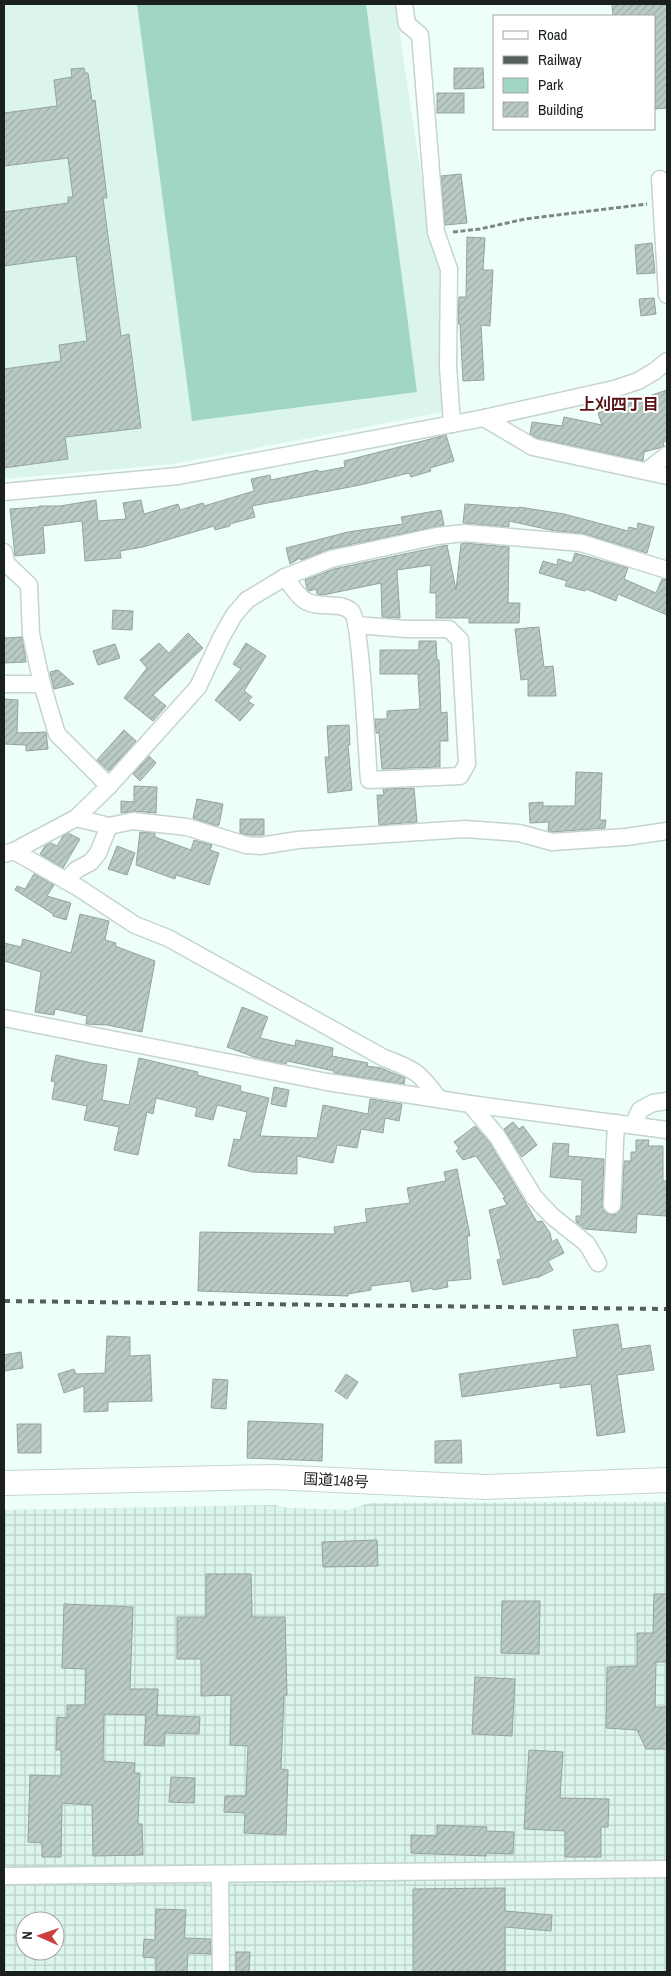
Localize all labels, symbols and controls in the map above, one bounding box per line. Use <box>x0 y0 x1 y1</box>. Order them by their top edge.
legend <box>493 15 656 130</box>
text: Road <box>538 24 567 45</box>
text: Railway <box>538 49 583 70</box>
text: Park <box>538 74 564 95</box>
text: Building <box>538 99 583 120</box>
district label: 上刈四丁目 <box>579 393 659 415</box>
street label: 国道148号 <box>303 1468 369 1492</box>
north arrow <box>15 1911 65 1961</box>
text: N <box>18 1931 36 1940</box>

